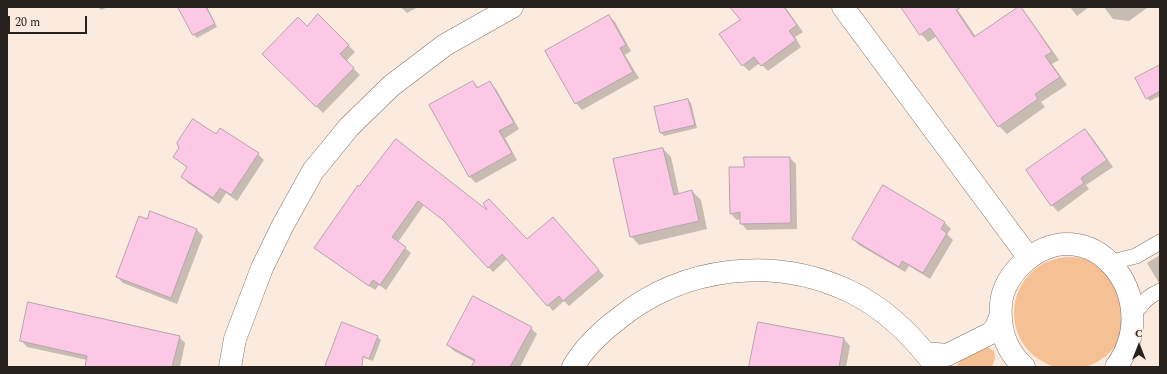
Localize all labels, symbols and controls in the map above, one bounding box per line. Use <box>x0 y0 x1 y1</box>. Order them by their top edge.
scale bar <box>10 8 89 34</box>
text: 20 m <box>15 13 40 32</box>
text: С <box>1135 325 1143 342</box>
north arrow <box>1119 326 1159 366</box>

